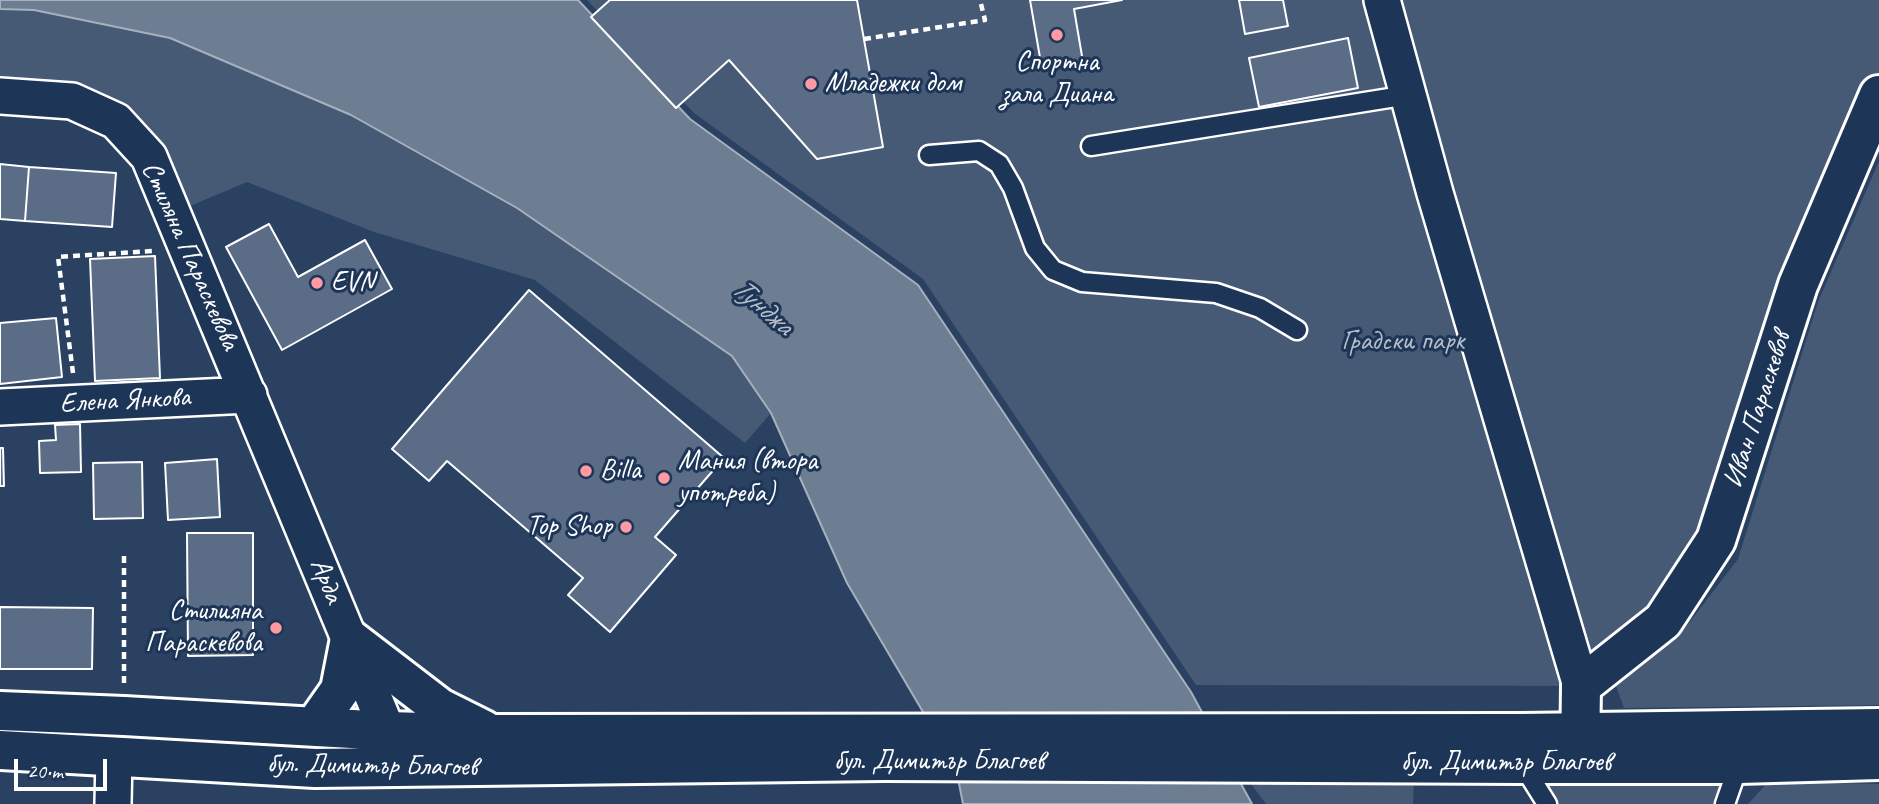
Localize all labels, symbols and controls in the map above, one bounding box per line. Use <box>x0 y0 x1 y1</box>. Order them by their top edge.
marker: Спортна зала Диана <box>1049 27 1065 43</box>
place label: Спортна зала Диана <box>1001 46 1113 112</box>
place label: Младежки дом <box>825 67 961 101</box>
marker: Младежки дом <box>803 76 819 92</box>
street label: Стиляна Параскевова <box>133 157 247 355</box>
place label: EVN <box>331 266 374 300</box>
water label: Тунджа <box>724 271 800 343</box>
marker: EVN <box>309 275 325 291</box>
park label: Градски парк <box>1342 325 1464 359</box>
street label: Иван Параскевов <box>1717 328 1799 492</box>
street label: Елена Янкова <box>59 381 191 421</box>
place label: Мания (втора употреба) <box>678 445 817 511</box>
place label: Billa <box>600 454 641 488</box>
marker: Billa <box>578 463 594 479</box>
marker: Мания (втора употреба) <box>656 470 672 486</box>
place label: Top Shop <box>527 510 612 544</box>
marker: Top Shop <box>618 519 634 535</box>
street label: Арда <box>302 553 350 609</box>
place label: Стилияна Параскевова <box>145 595 262 661</box>
marker: Стилияна Параскевова <box>268 620 284 636</box>
scale bar <box>18 744 110 788</box>
street label: бул. Димитър Благоев <box>834 745 1044 779</box>
street label: бул. Димитър Благоев <box>1401 746 1611 780</box>
street label: бул. Димитър Благоев <box>267 747 477 785</box>
text: 20 m <box>27 758 63 784</box>

